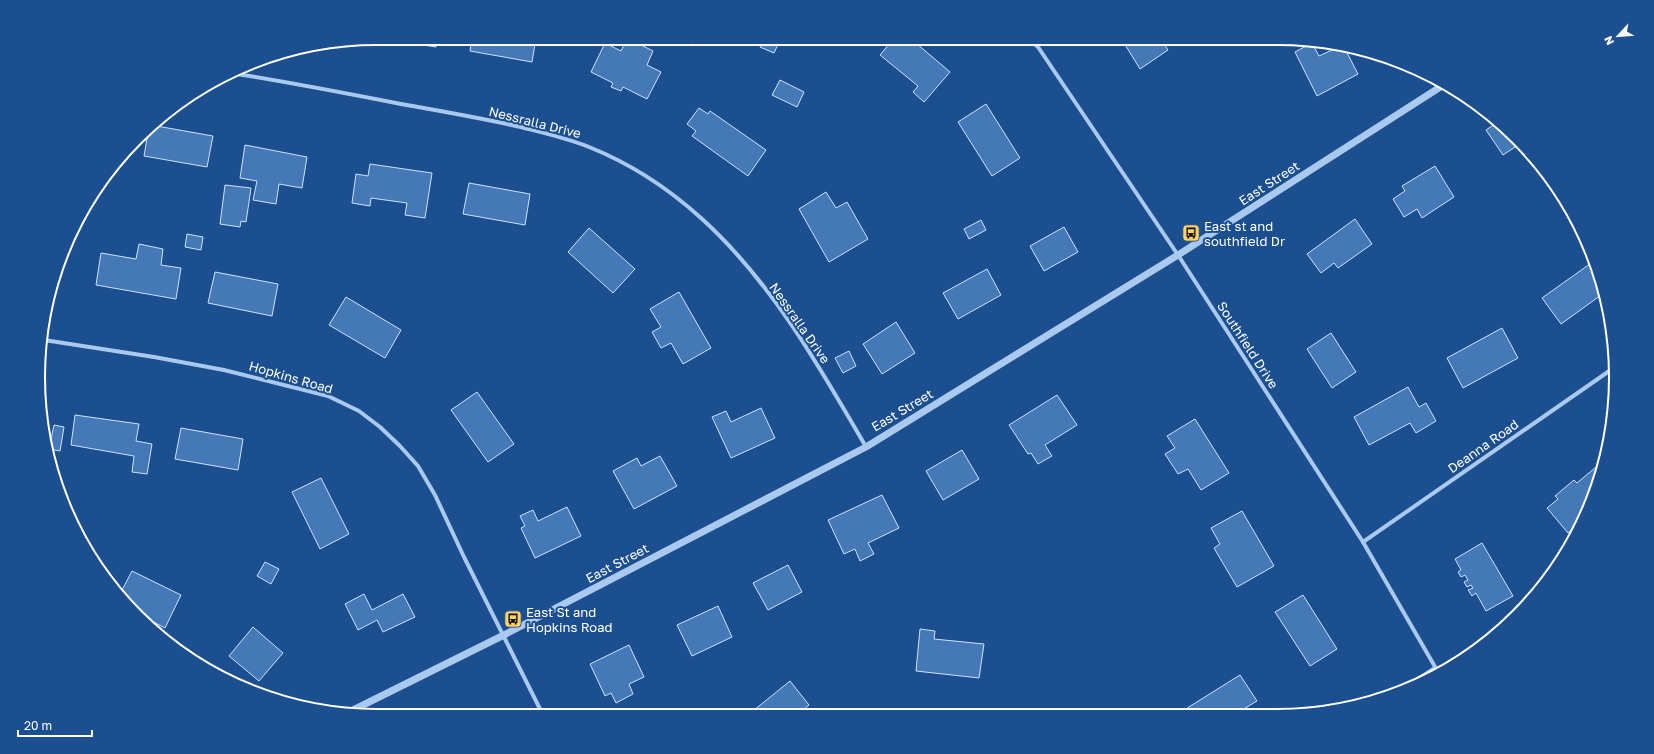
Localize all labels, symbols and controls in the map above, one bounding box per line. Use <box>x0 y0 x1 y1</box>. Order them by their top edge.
north arrow <box>1598 16 1638 56</box>
text: N <box>1601 34 1616 47</box>
street label: Nessralla Drive <box>487 103 583 141</box>
street label: East Street <box>1236 158 1302 208</box>
place label: East st and southfield Dr <box>1204 218 1285 249</box>
bus stop icon: East st and southfield Dr <box>1181 223 1201 243</box>
street label: Nessralla Drive <box>766 280 834 366</box>
street label: Southfield Drive <box>1214 299 1282 391</box>
street label: Hopkins Road <box>247 357 335 397</box>
street label: East Street <box>868 385 936 435</box>
street label: Deanna Road <box>1445 416 1521 476</box>
street label: East Street <box>583 540 651 586</box>
place label: East St and Hopkins Road <box>526 604 613 635</box>
bus stop icon: East St and Hopkins Road <box>503 609 523 629</box>
scale bar <box>18 712 92 738</box>
text: 20 m <box>24 718 52 733</box>

